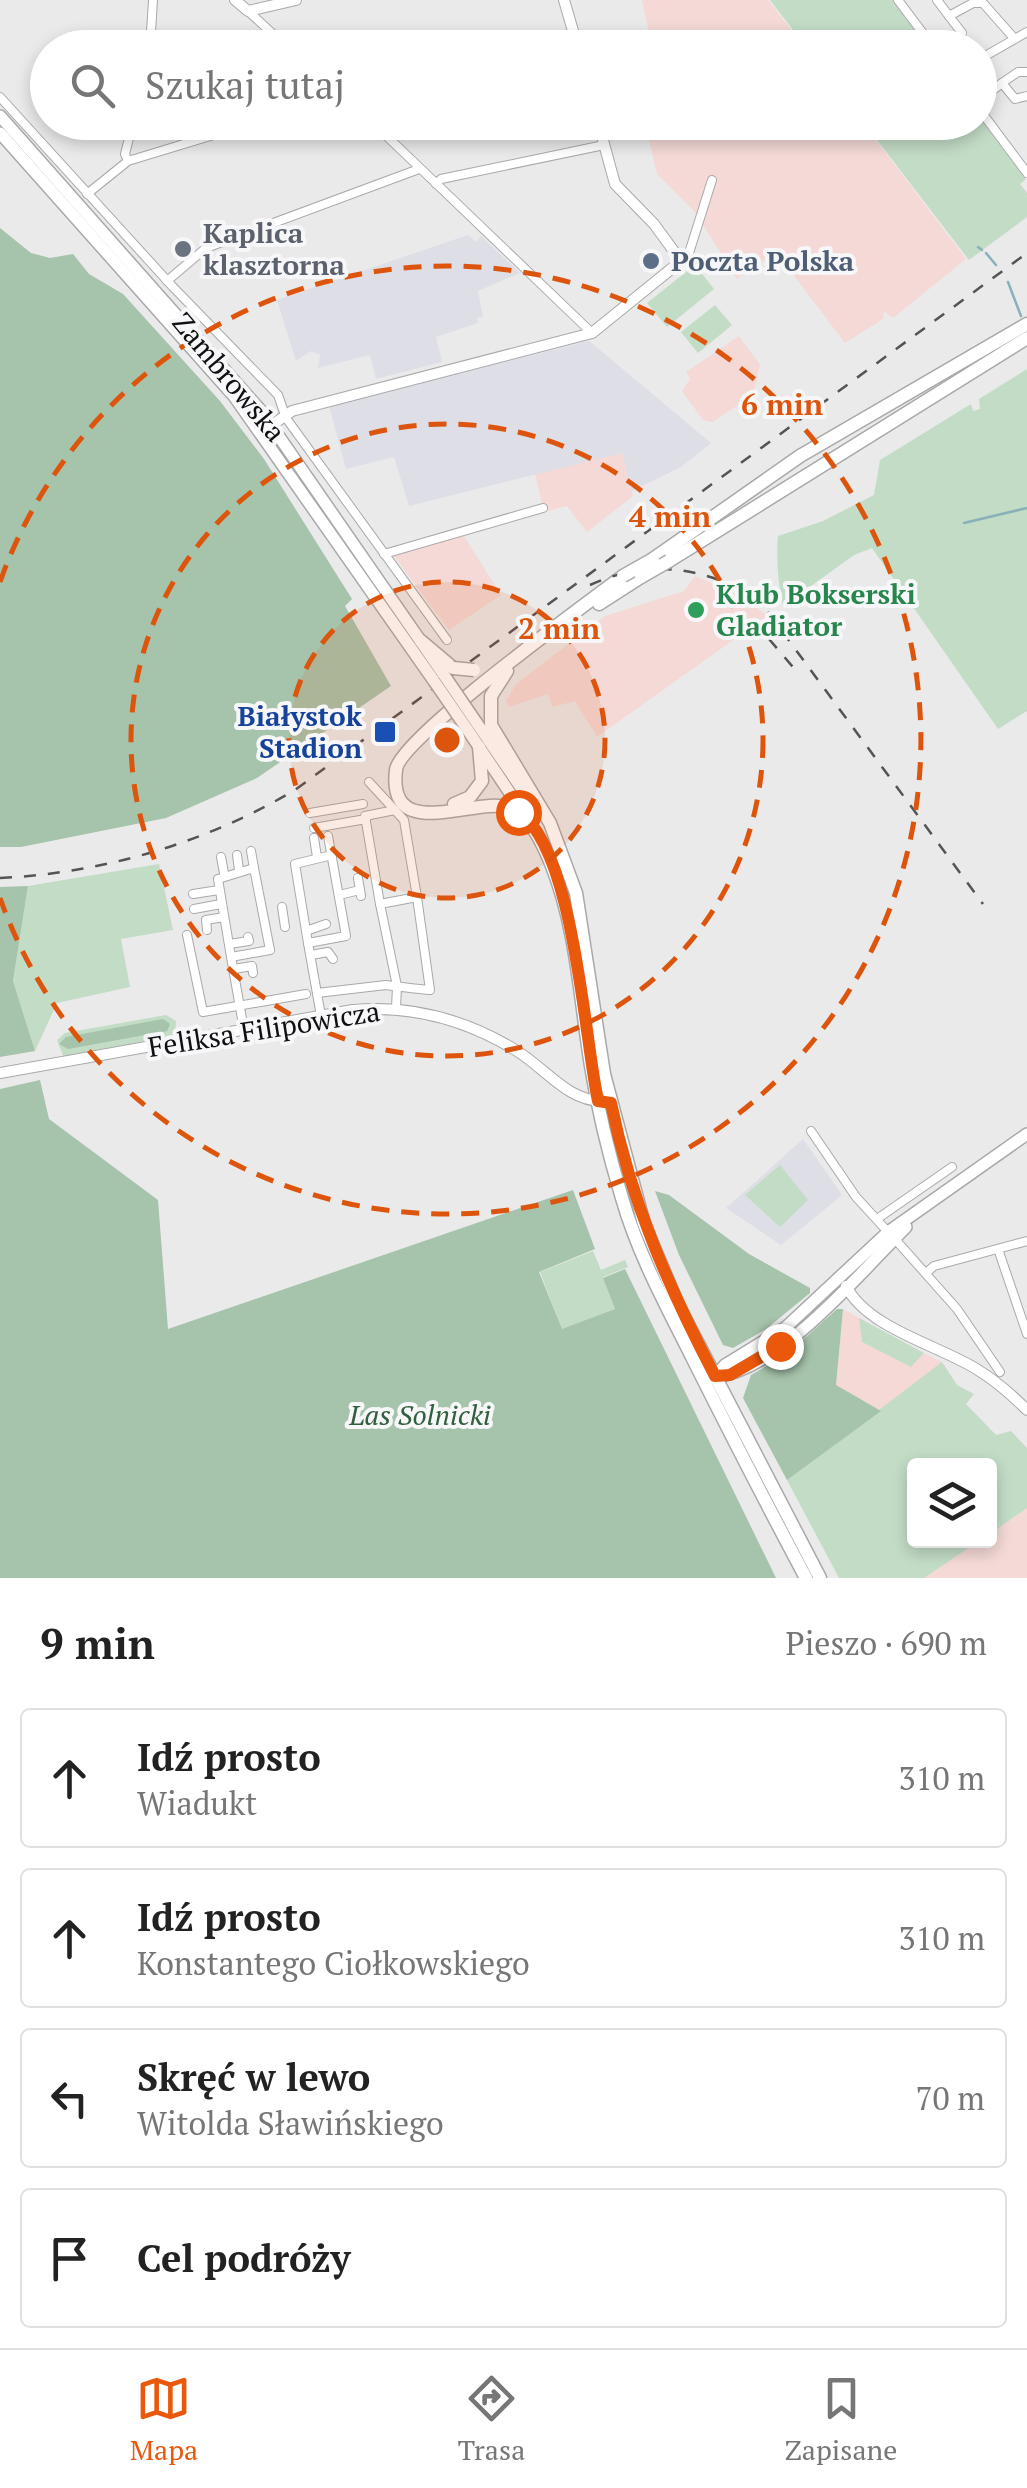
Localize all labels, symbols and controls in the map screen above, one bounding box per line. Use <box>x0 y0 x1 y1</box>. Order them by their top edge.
search box <box>30 30 997 140</box>
icon: search <box>65 58 120 113</box>
text: Szukaj tutaj <box>145 60 345 110</box>
place label: Kaplica klasztorna <box>203 214 345 283</box>
marker: Kaplica klasztorna <box>172 238 194 260</box>
place label: Poczta Polska <box>671 242 855 279</box>
marker: Poczta Polska <box>640 250 662 272</box>
street label: Zambrowska <box>165 304 294 449</box>
text: 6 min <box>741 384 823 424</box>
text: 4 min <box>629 496 711 536</box>
place label: Klub Bokserski Gladiator <box>716 575 916 644</box>
marker: Klub Bokserski Gladiator <box>685 599 707 621</box>
text: 2 min <box>518 608 600 648</box>
place label: Białystok Stadion <box>238 697 363 766</box>
marker: Białystok Stadion <box>372 719 398 745</box>
centre of rings <box>429 722 465 758</box>
route start <box>496 790 542 836</box>
street label: Feliksa Filipowicza <box>145 992 383 1065</box>
route end <box>758 1324 804 1370</box>
park label: Las Solnicki <box>348 1396 491 1433</box>
map controls <box>907 1458 997 1548</box>
button: layers <box>907 1458 997 1548</box>
text: 9 min <box>40 1615 155 1671</box>
text: Pieszo · 690 m <box>786 1622 987 1664</box>
text: Idź prosto <box>137 1732 321 1782</box>
icon: ahead <box>42 1751 97 1806</box>
text: 310 m <box>898 1757 985 1799</box>
text: Wiadukt <box>137 1782 257 1824</box>
text: Idź prosto <box>137 1892 321 1942</box>
icon: ahead <box>42 1911 97 1966</box>
text: 310 m <box>898 1917 985 1959</box>
text: Konstantego Ciołkowskiego <box>137 1942 530 1984</box>
text: Skręć w lewo <box>137 2052 370 2102</box>
icon: left <box>42 2071 97 2126</box>
text: 70 m <box>915 2077 985 2119</box>
text: Witolda Sławińskiego <box>137 2102 444 2144</box>
icon: arrive <box>42 2231 97 2286</box>
text: Cel podróży <box>137 2233 351 2283</box>
tab: Mapa <box>130 2371 198 2468</box>
tab: Trasa <box>458 2371 525 2468</box>
tab: Zapisane <box>785 2371 897 2468</box>

